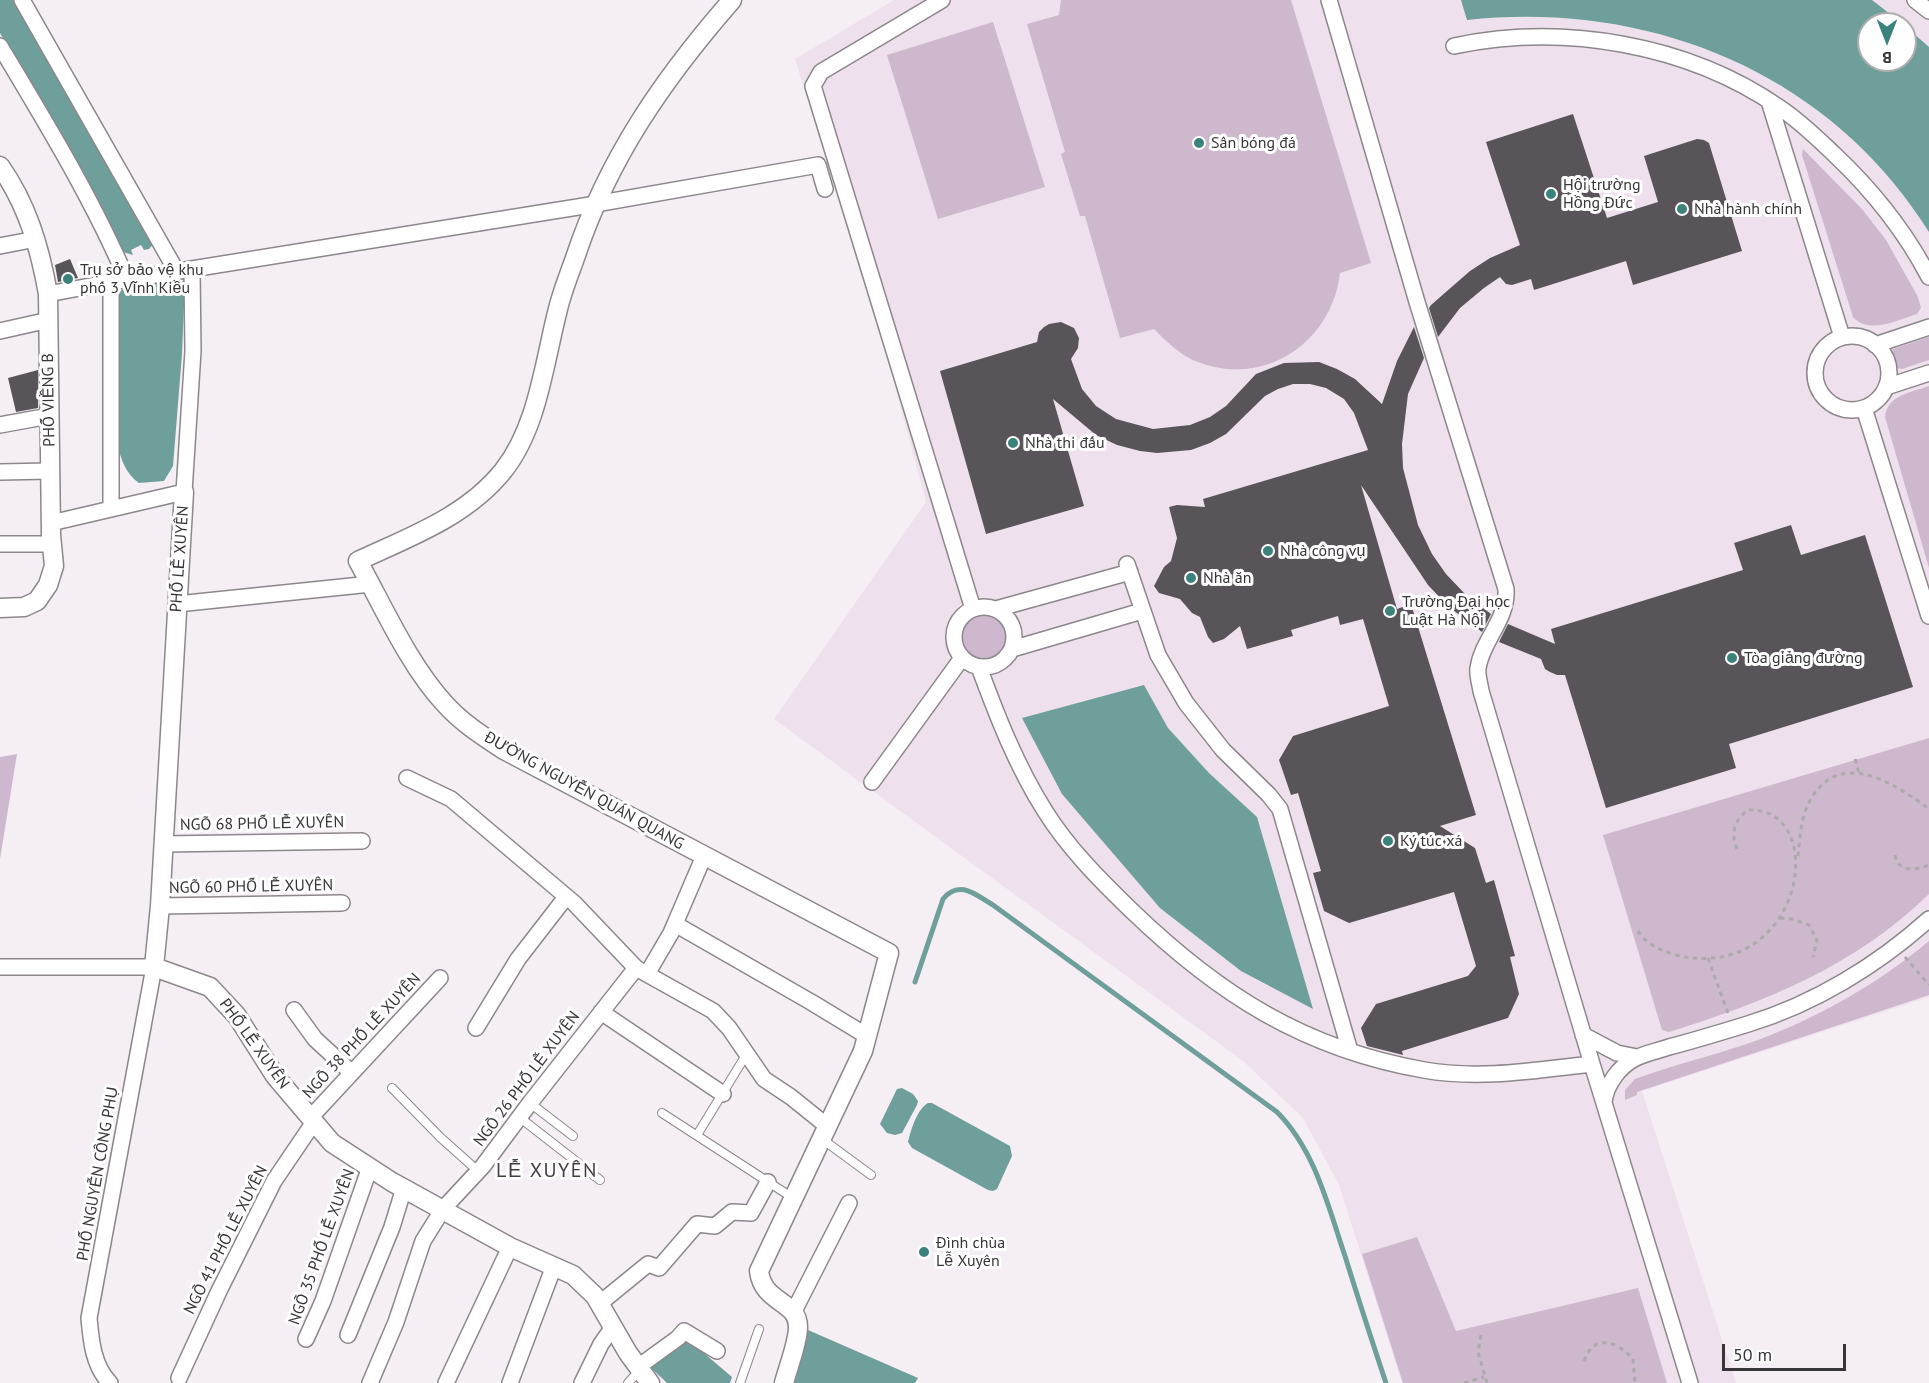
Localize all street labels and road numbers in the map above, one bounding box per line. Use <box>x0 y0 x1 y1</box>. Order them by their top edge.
street label: PHỐ VIỀNG B <box>39 353 59 447</box>
street label: PHỐ LỄ XUYÊN <box>167 505 193 613</box>
street label: ĐƯỜNG NGUYỄN QUÁN QUANG <box>481 728 687 854</box>
street label: NGÕ 68 PHỐ LỄ XUYÊN <box>180 813 344 835</box>
street label: NGÕ 60 PHỐ LỄ XUYÊN <box>169 876 333 898</box>
street label: NGÕ 38 PHỐ LỄ XUYÊN <box>299 969 425 1103</box>
street label: PHỐ LỄ XUYÊN <box>215 995 293 1093</box>
street label: NGÕ 26 PHỐ LỄ XUYÊN <box>470 1008 584 1150</box>
street label: PHỐ NGUYỄN CÔNG PHỤ <box>73 1086 123 1262</box>
street label: NGÕ 41 PHỐ LỄ XUYÊN <box>180 1162 272 1318</box>
street label: NGÕ 35 PHỐ LỄ XUYÊN <box>285 1167 359 1327</box>

